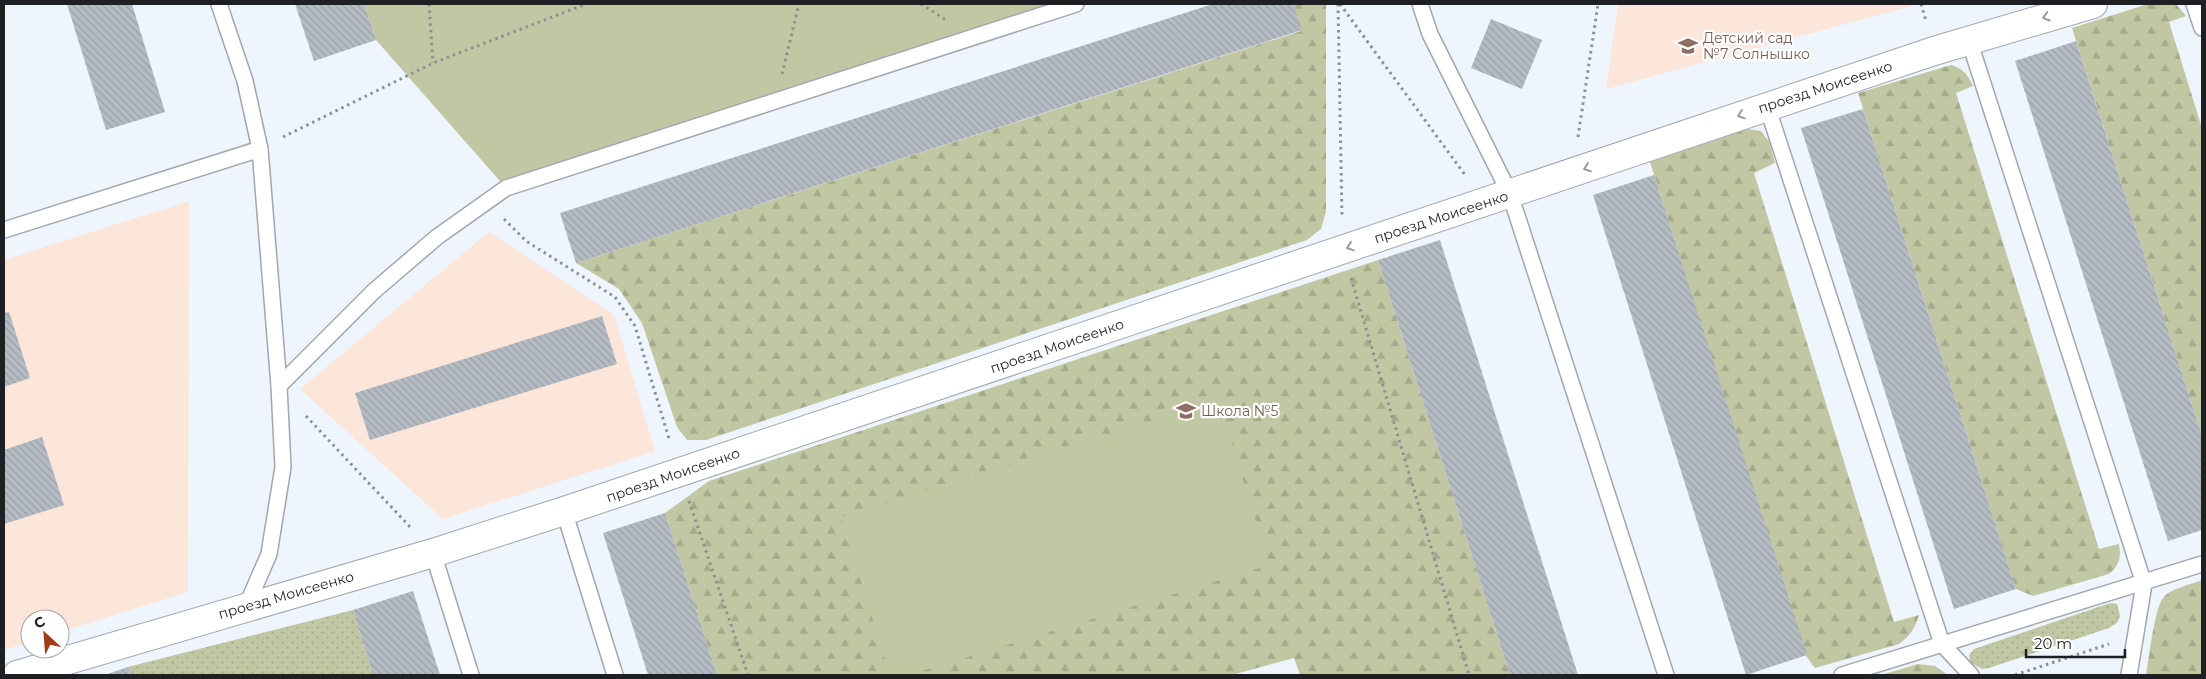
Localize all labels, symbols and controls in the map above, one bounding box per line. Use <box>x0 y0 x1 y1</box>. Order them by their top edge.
one-way arrow <box>2042 12 2050 22</box>
place label: Детский сад №7 Солнышко <box>1703 29 1810 63</box>
school or university icon: Детский сад №7 Солнышко <box>1677 35 1699 57</box>
street label: проезд Моисеенко <box>1756 57 1895 117</box>
one-way arrow <box>1737 109 1746 119</box>
one-way arrow <box>1584 162 1592 172</box>
street label: проезд Моисеенко <box>1372 187 1511 247</box>
one-way arrow <box>1347 241 1355 251</box>
street label: проезд Моисеенко <box>988 315 1126 377</box>
school or university icon: Школа №5 <box>1175 400 1197 422</box>
place label: Школа №5 <box>1201 402 1279 420</box>
street label: проезд Моисеенко <box>604 444 742 506</box>
street label: проезд Моисеенко <box>216 567 356 623</box>
north arrow <box>20 609 70 659</box>
text: С <box>31 612 48 633</box>
scale bar <box>2026 626 2125 658</box>
text: 20 m <box>2034 634 2072 653</box>

